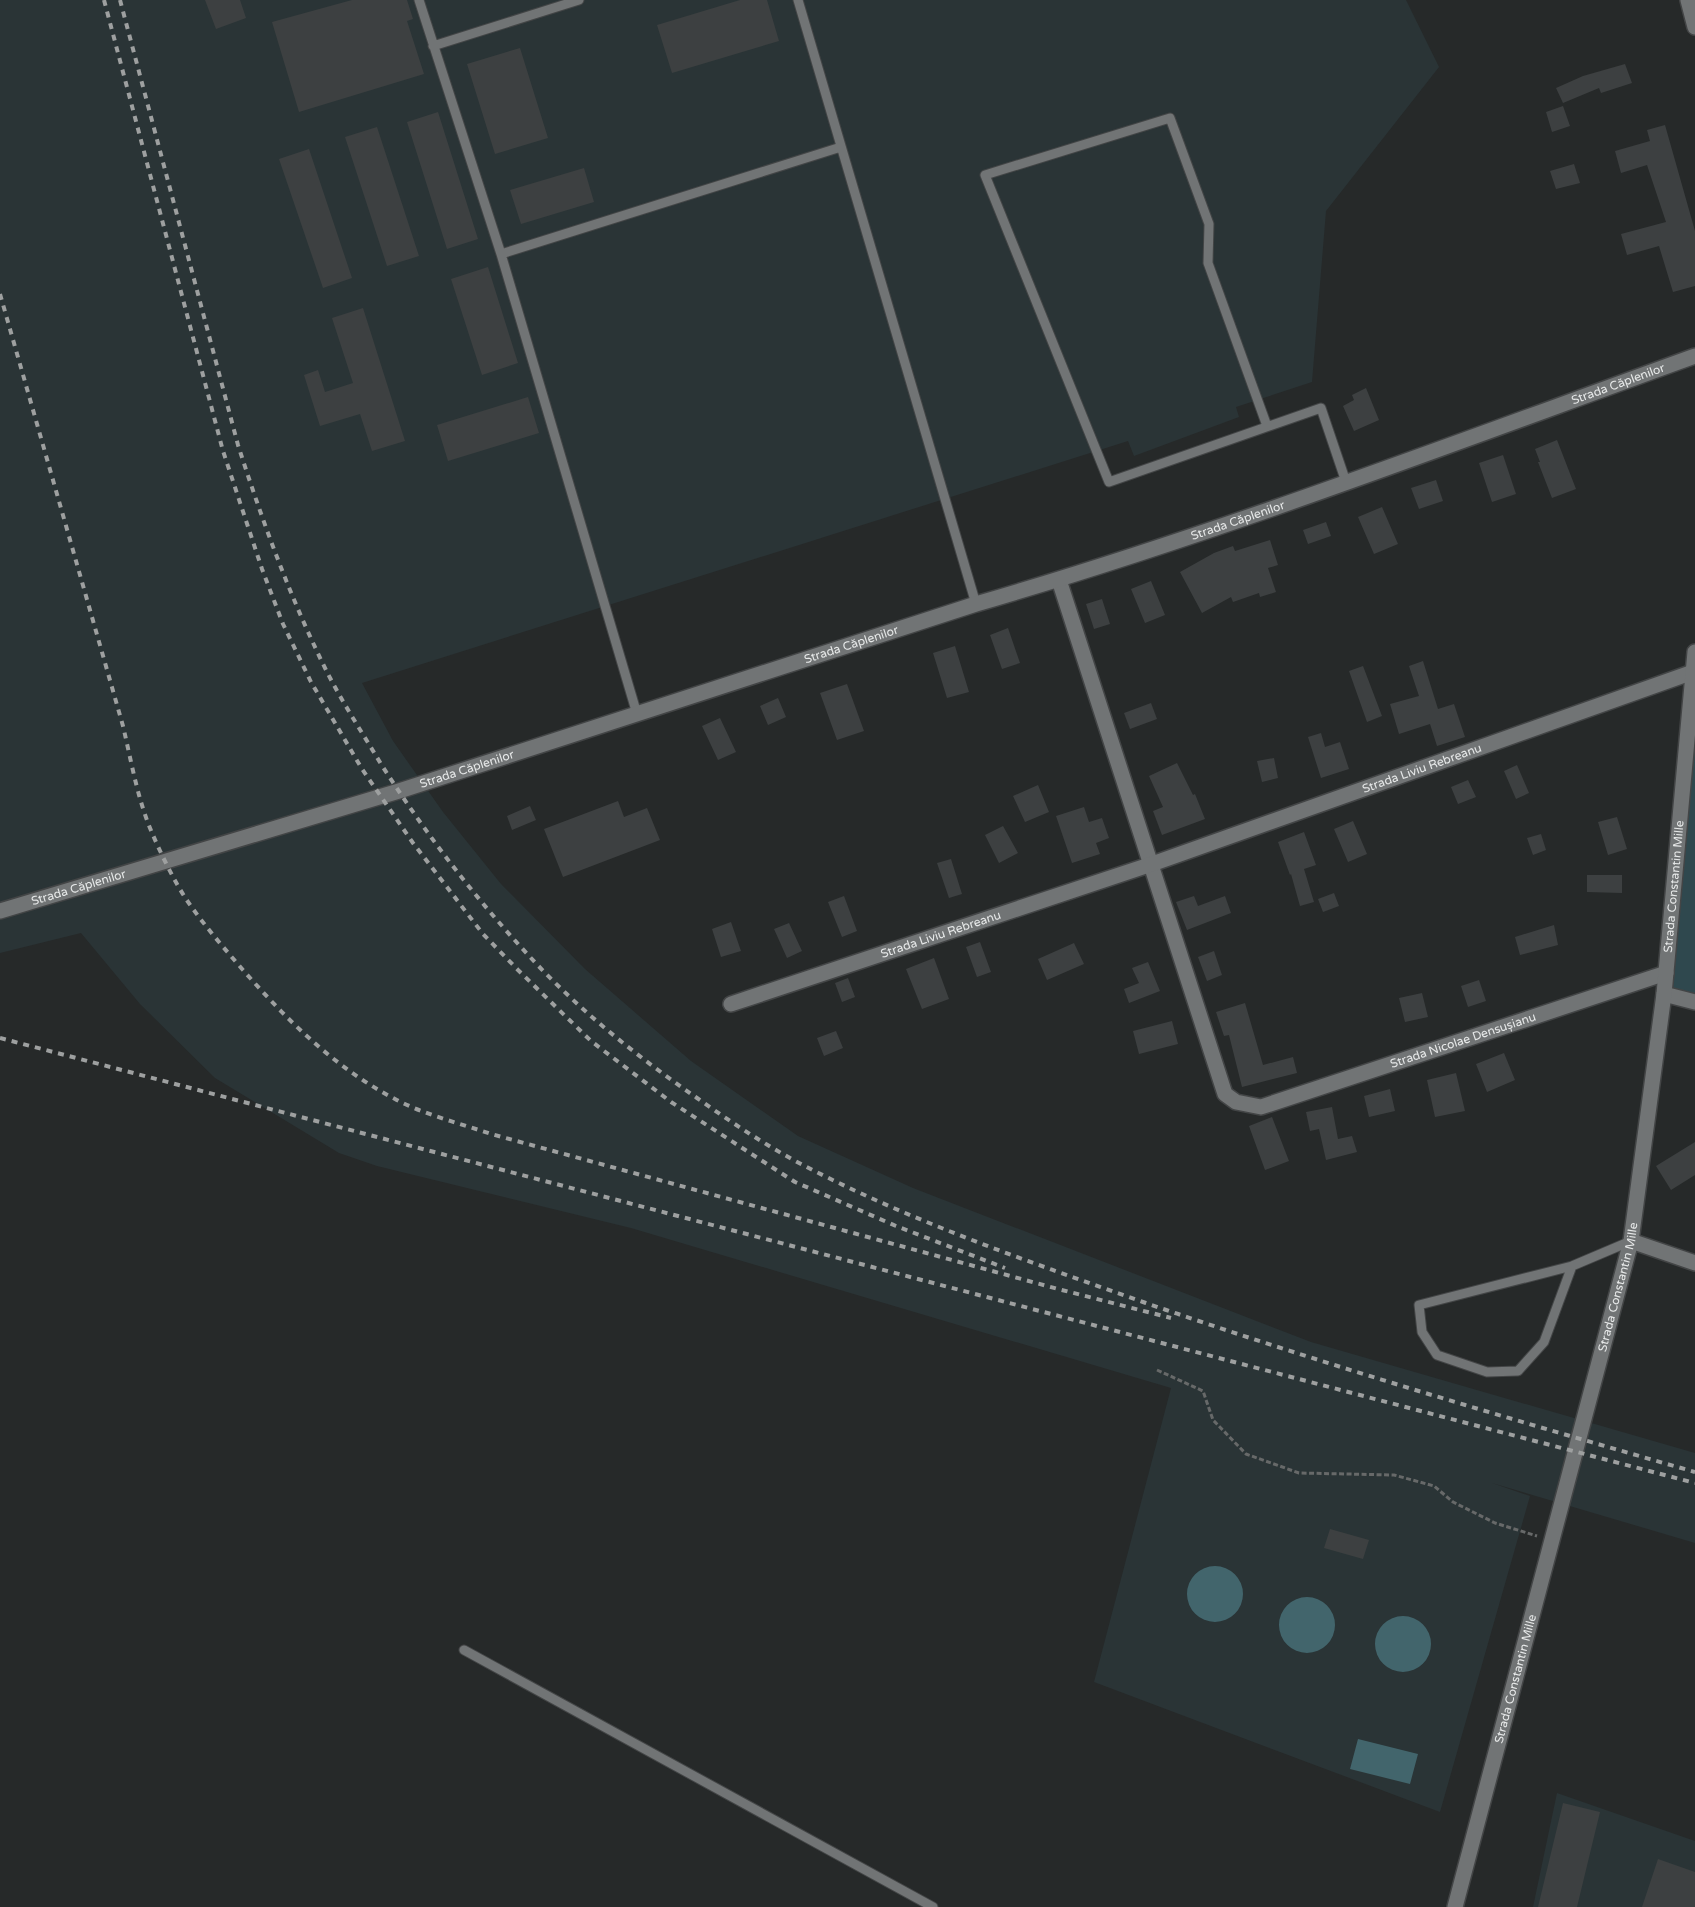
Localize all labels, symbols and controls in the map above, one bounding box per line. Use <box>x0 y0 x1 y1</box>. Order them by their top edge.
street label: Strada Căplenilor <box>1569 360 1667 407</box>
street label: Strada Căplenilor <box>1189 498 1287 543</box>
street label: Strada Căplenilor <box>802 623 900 666</box>
street label: Strada Liviu Rebreanu <box>1360 741 1483 796</box>
street label: Strada Căplenilor <box>418 747 516 791</box>
street label: Strada Constantin Mille <box>1661 820 1687 953</box>
street label: Strada Căplenilor <box>29 866 128 908</box>
street label: Strada Liviu Rebreanu <box>879 908 1003 961</box>
street label: Strada Nicolae Densușianu <box>1388 1010 1538 1071</box>
street label: Strada Constantin Mille <box>1595 1221 1640 1353</box>
street label: Strada Constantin Mille <box>1492 1613 1539 1745</box>

